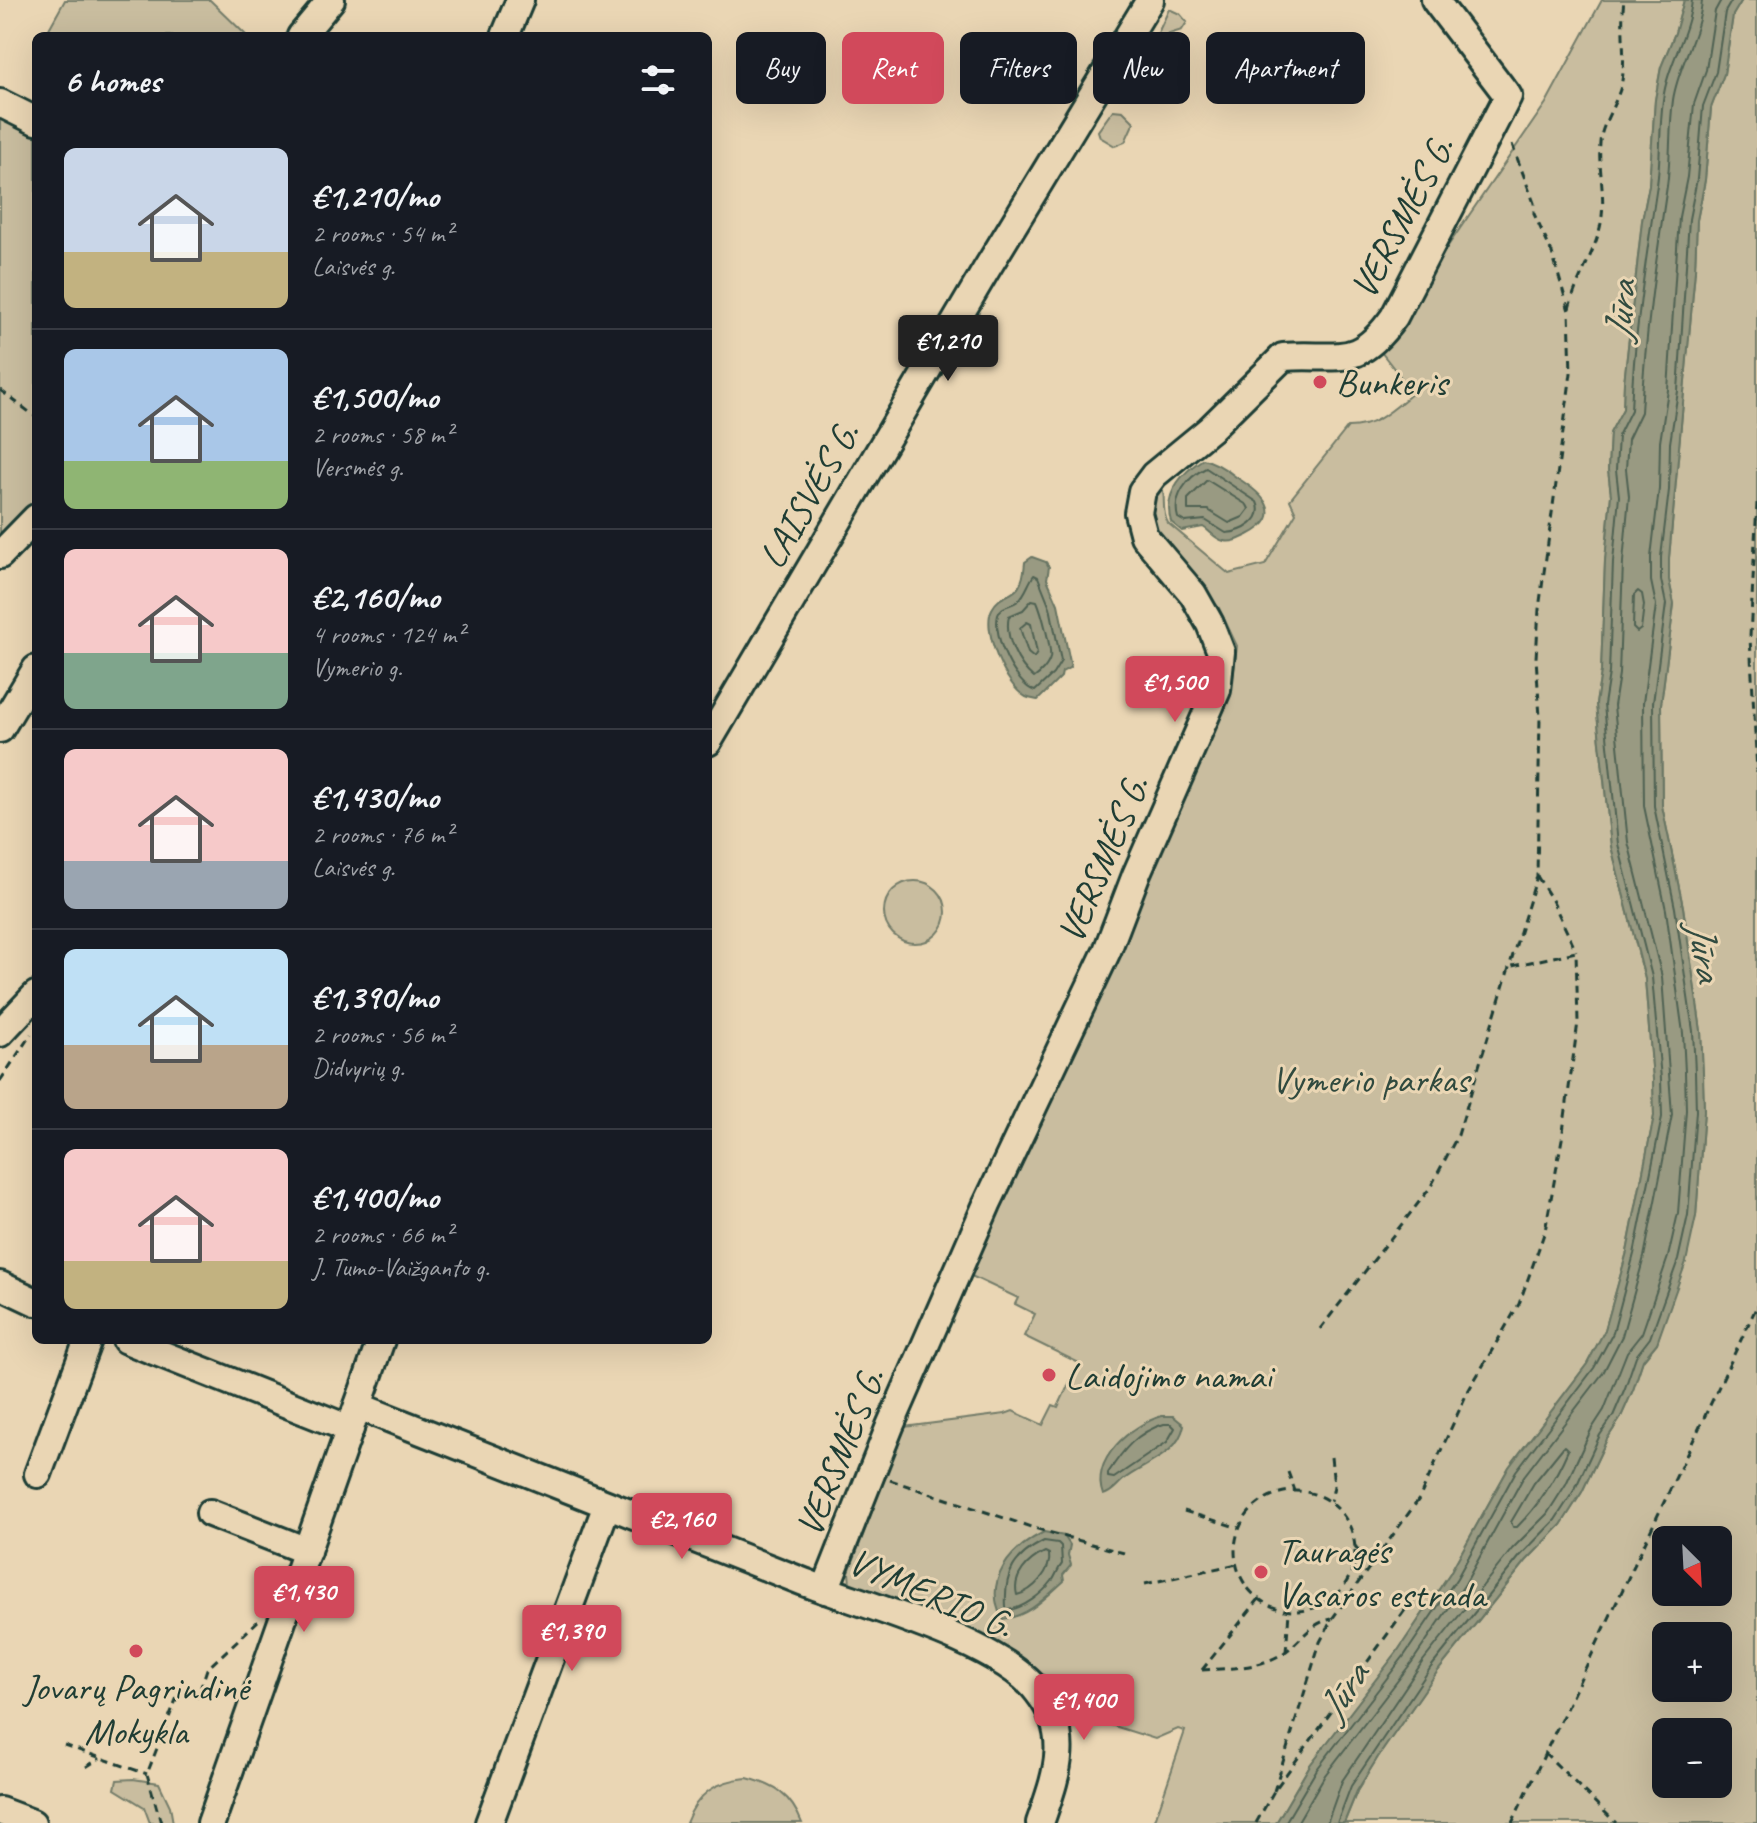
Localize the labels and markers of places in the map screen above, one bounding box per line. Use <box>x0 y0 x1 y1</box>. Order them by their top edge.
pin: €1,210 <box>883 315 1013 383</box>
place label: Bunkeris <box>1336 359 1451 406</box>
marker: Bunkeris <box>1311 373 1329 391</box>
pin: €1,500 <box>1110 656 1240 724</box>
place label: Laidojimo namai <box>1065 1352 1276 1399</box>
marker: Laidojimo namai <box>1040 1366 1058 1384</box>
pin: €2,160 <box>617 1493 747 1561</box>
place label: Tauragės Vasaros estrada <box>1277 1527 1489 1618</box>
marker: Tauragės Vasaros estrada <box>1252 1563 1270 1581</box>
pin: €1,430 <box>239 1566 369 1634</box>
pin: €1,390 <box>507 1605 637 1673</box>
marker: Jovarų Pagrindinė Mokykla <box>127 1642 145 1660</box>
place label: Jovarų Pagrindinė Mokykla <box>21 1664 252 1755</box>
pin: €1,400 <box>1019 1674 1149 1742</box>

